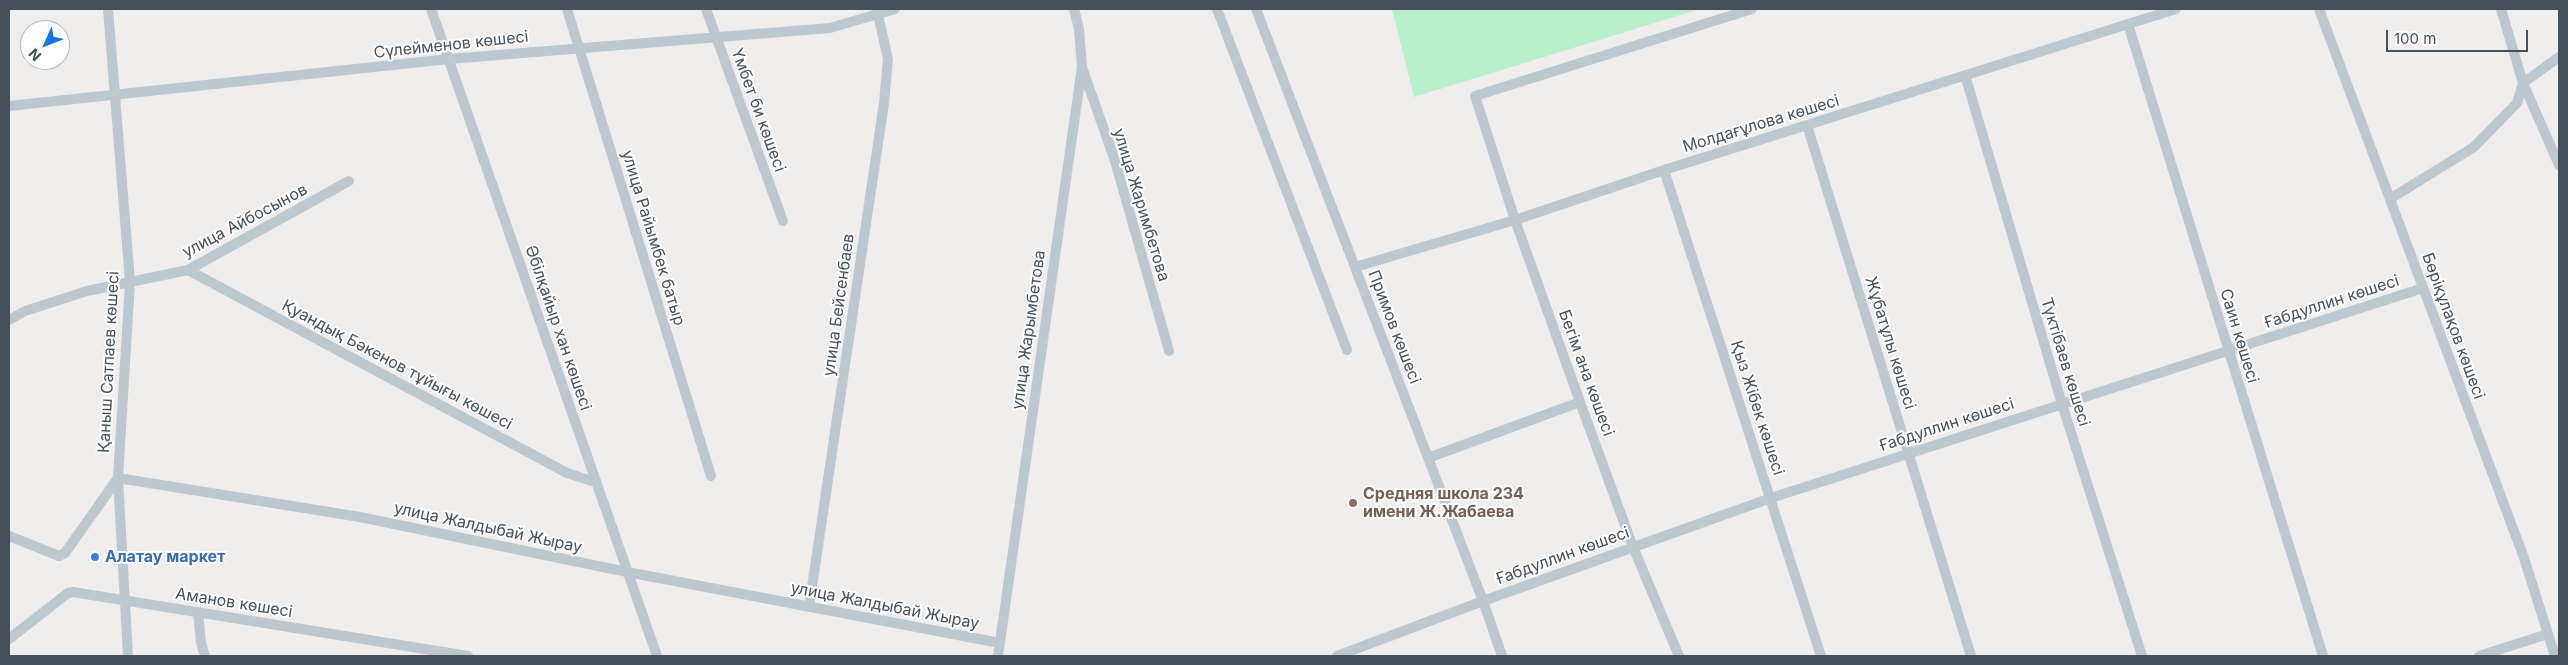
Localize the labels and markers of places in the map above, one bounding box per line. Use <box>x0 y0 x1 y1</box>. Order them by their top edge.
place label: Средняя школа 234 имени Ж.Жабаева <box>1363 484 1524 522</box>
marker: Средняя школа 234 имени Ж.Жабаева <box>1347 497 1359 509</box>
place label: Алатау маркет <box>105 547 225 567</box>
marker: Алатау маркет <box>89 551 101 563</box>

